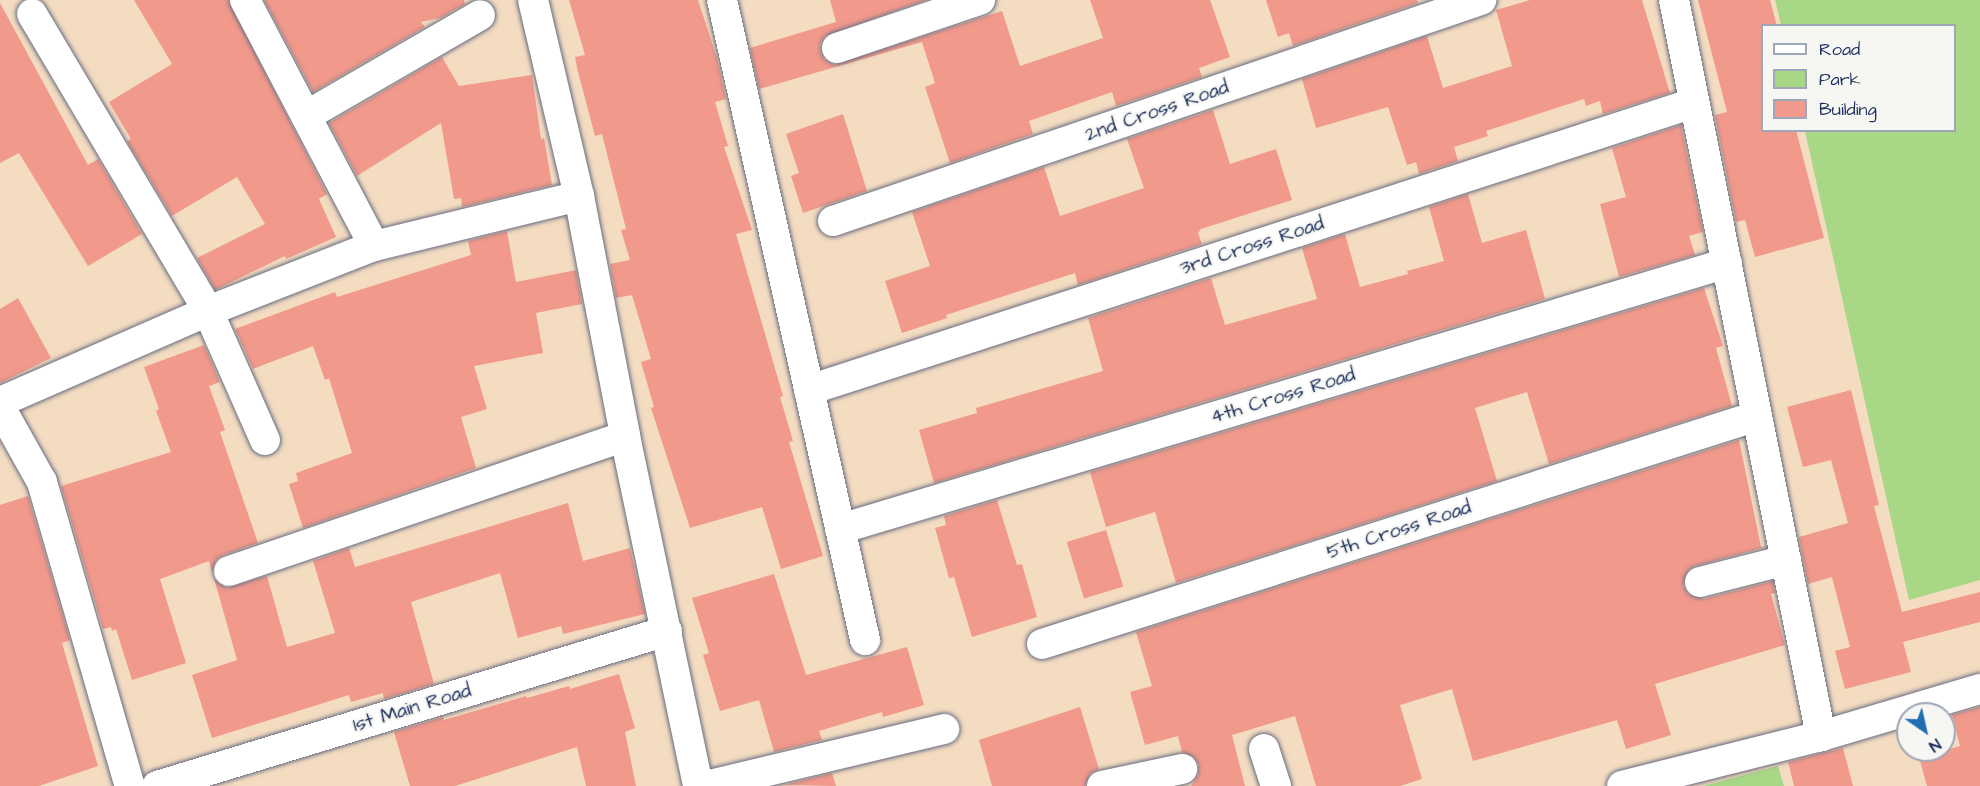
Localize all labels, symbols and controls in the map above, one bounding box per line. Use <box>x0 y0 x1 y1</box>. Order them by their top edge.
legend <box>1761 24 1956 132</box>
text: Road <box>1819 37 1860 62</box>
text: Park <box>1819 67 1861 92</box>
street label: 2nd Cross Road <box>1082 75 1232 147</box>
text: Building <box>1819 97 1877 122</box>
street label: 3rd Cross Road <box>1177 211 1327 281</box>
street label: 4th Cross Road <box>1208 363 1358 429</box>
street label: 5th Cross Road <box>1324 495 1474 565</box>
street label: 1st Main Road <box>350 679 474 737</box>
north arrow <box>1896 702 1956 762</box>
text: N <box>1925 733 1945 757</box>

